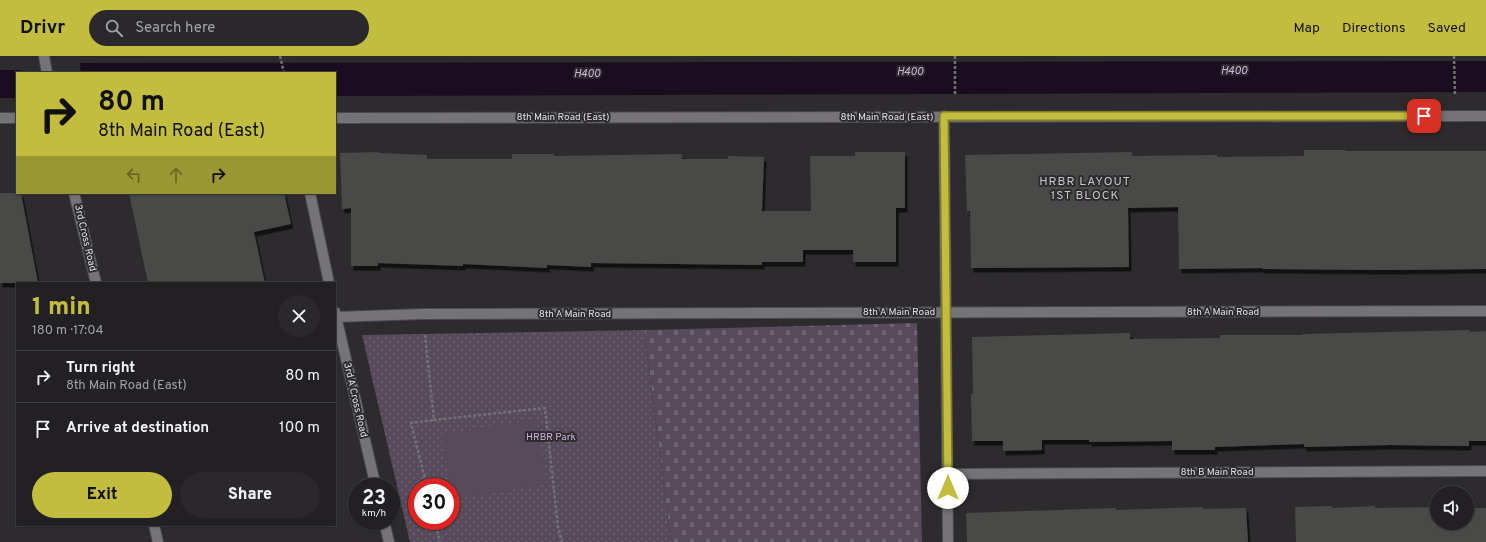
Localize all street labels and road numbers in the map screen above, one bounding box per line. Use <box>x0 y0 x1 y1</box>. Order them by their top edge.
street label: 8th Main Road (East) <box>517 111 609 124</box>
street label: 8th Main Road (East) <box>841 111 933 124</box>
street label: 3rd Cross Road <box>71 203 99 273</box>
street label: 8th A Main Road <box>863 306 935 319</box>
street label: 8th A Main Road <box>1187 306 1259 319</box>
street label: 8th A Main Road <box>539 308 611 321</box>
street label: 3rd A Cross Road <box>340 361 370 439</box>
street label: 8th B Main Road <box>1180 466 1254 479</box>

